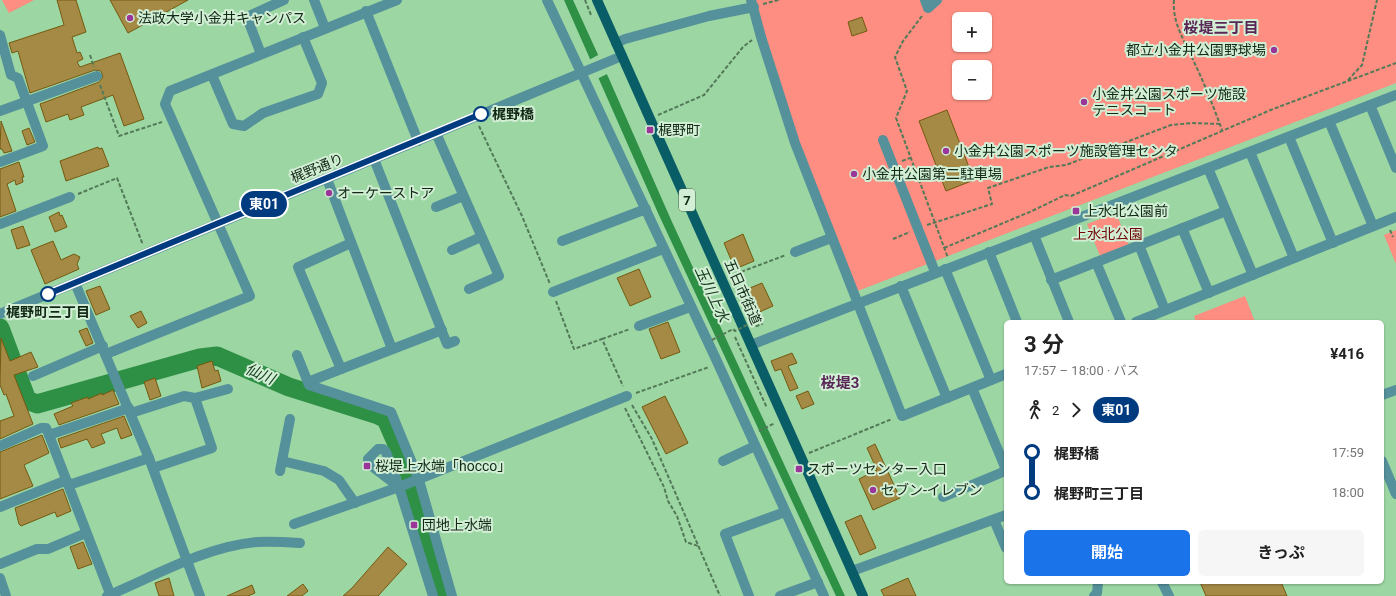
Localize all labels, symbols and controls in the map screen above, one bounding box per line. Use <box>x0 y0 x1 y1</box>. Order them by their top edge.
place label: 法政大学小金井キャンパス <box>138 10 306 26</box>
map controls <box>952 12 992 100</box>
button: + <box>952 12 992 52</box>
marker: 法政大学小金井キャンパス <box>125 13 135 23</box>
district label: 桜堤三丁目 <box>1183 19 1259 37</box>
place label: 都立小金井公園野球場 <box>1126 42 1266 58</box>
marker: 都立小金井公園野球場 <box>1269 45 1279 55</box>
button: − <box>952 60 992 100</box>
place label: 小金井公園スポーツ施設 テニスコート <box>1092 86 1246 118</box>
marker: 小金井公園スポーツ施設 テニスコート <box>1079 97 1089 107</box>
marker: 梶野橋 <box>473 106 489 122</box>
place label: 梶野橋 <box>492 106 534 122</box>
place label: 梶野町 <box>658 122 700 138</box>
marker: 梶野町 <box>645 125 655 135</box>
place label: 小金井公園スポーツ施設管理センタ <box>954 143 1178 159</box>
marker: 小金井公園スポーツ施設管理センタ <box>941 146 951 156</box>
street label: 梶野通り <box>288 150 346 186</box>
place label: 小金井公園第二駐車場 <box>862 166 1002 182</box>
marker: 小金井公園第二駐車場 <box>849 169 859 179</box>
place label: オーケーストア <box>337 185 434 201</box>
marker: オーケーストア <box>324 188 334 198</box>
road number: 7 <box>679 189 695 211</box>
line badge: 東01 <box>241 191 287 217</box>
text: 東01 <box>249 196 279 212</box>
place label: 上水北公園前 <box>1084 203 1168 219</box>
marker: 上水北公園前 <box>1071 206 1081 216</box>
park label: 上水北公園 <box>1073 226 1143 242</box>
street label: 五日市街道 <box>721 257 765 327</box>
water label: 玉川上水 <box>691 263 734 327</box>
marker: 梶野町三丁目 <box>40 286 56 302</box>
place label: 梶野町三丁目 <box>6 304 90 320</box>
text: 3 分 <box>1024 332 1064 357</box>
text: ¥416 <box>1330 345 1364 363</box>
water label: 仙川 <box>243 360 279 389</box>
text: 17:57 – 18:00 · バス <box>1024 363 1140 378</box>
district label: 桜堤3 <box>821 374 859 392</box>
icon: walk <box>1024 399 1046 421</box>
icon: forward <box>1065 399 1087 421</box>
text: 東01 <box>1101 402 1131 418</box>
text: 2 <box>1052 403 1059 418</box>
text: 梶野橋 <box>1054 445 1099 463</box>
text: 17:59 <box>1332 445 1364 460</box>
place label: 桜堤上水端「hocco」 <box>375 458 511 474</box>
marker: 桜堤上水端「hocco」 <box>362 461 372 471</box>
place label: スポーツセンター入口 <box>807 461 947 477</box>
marker: スポーツセンター入口 <box>794 464 804 474</box>
place label: セブン-イレブン <box>881 482 983 498</box>
marker: セブン-イレブン <box>868 485 878 495</box>
text: 梶野町三丁目 <box>1054 485 1144 503</box>
text: 18:00 <box>1332 485 1364 500</box>
place label: 団地上水端 <box>422 517 492 533</box>
marker: 団地上水端 <box>409 520 419 530</box>
button: 開始 <box>1024 530 1190 576</box>
button: きっぷ <box>1198 530 1364 576</box>

